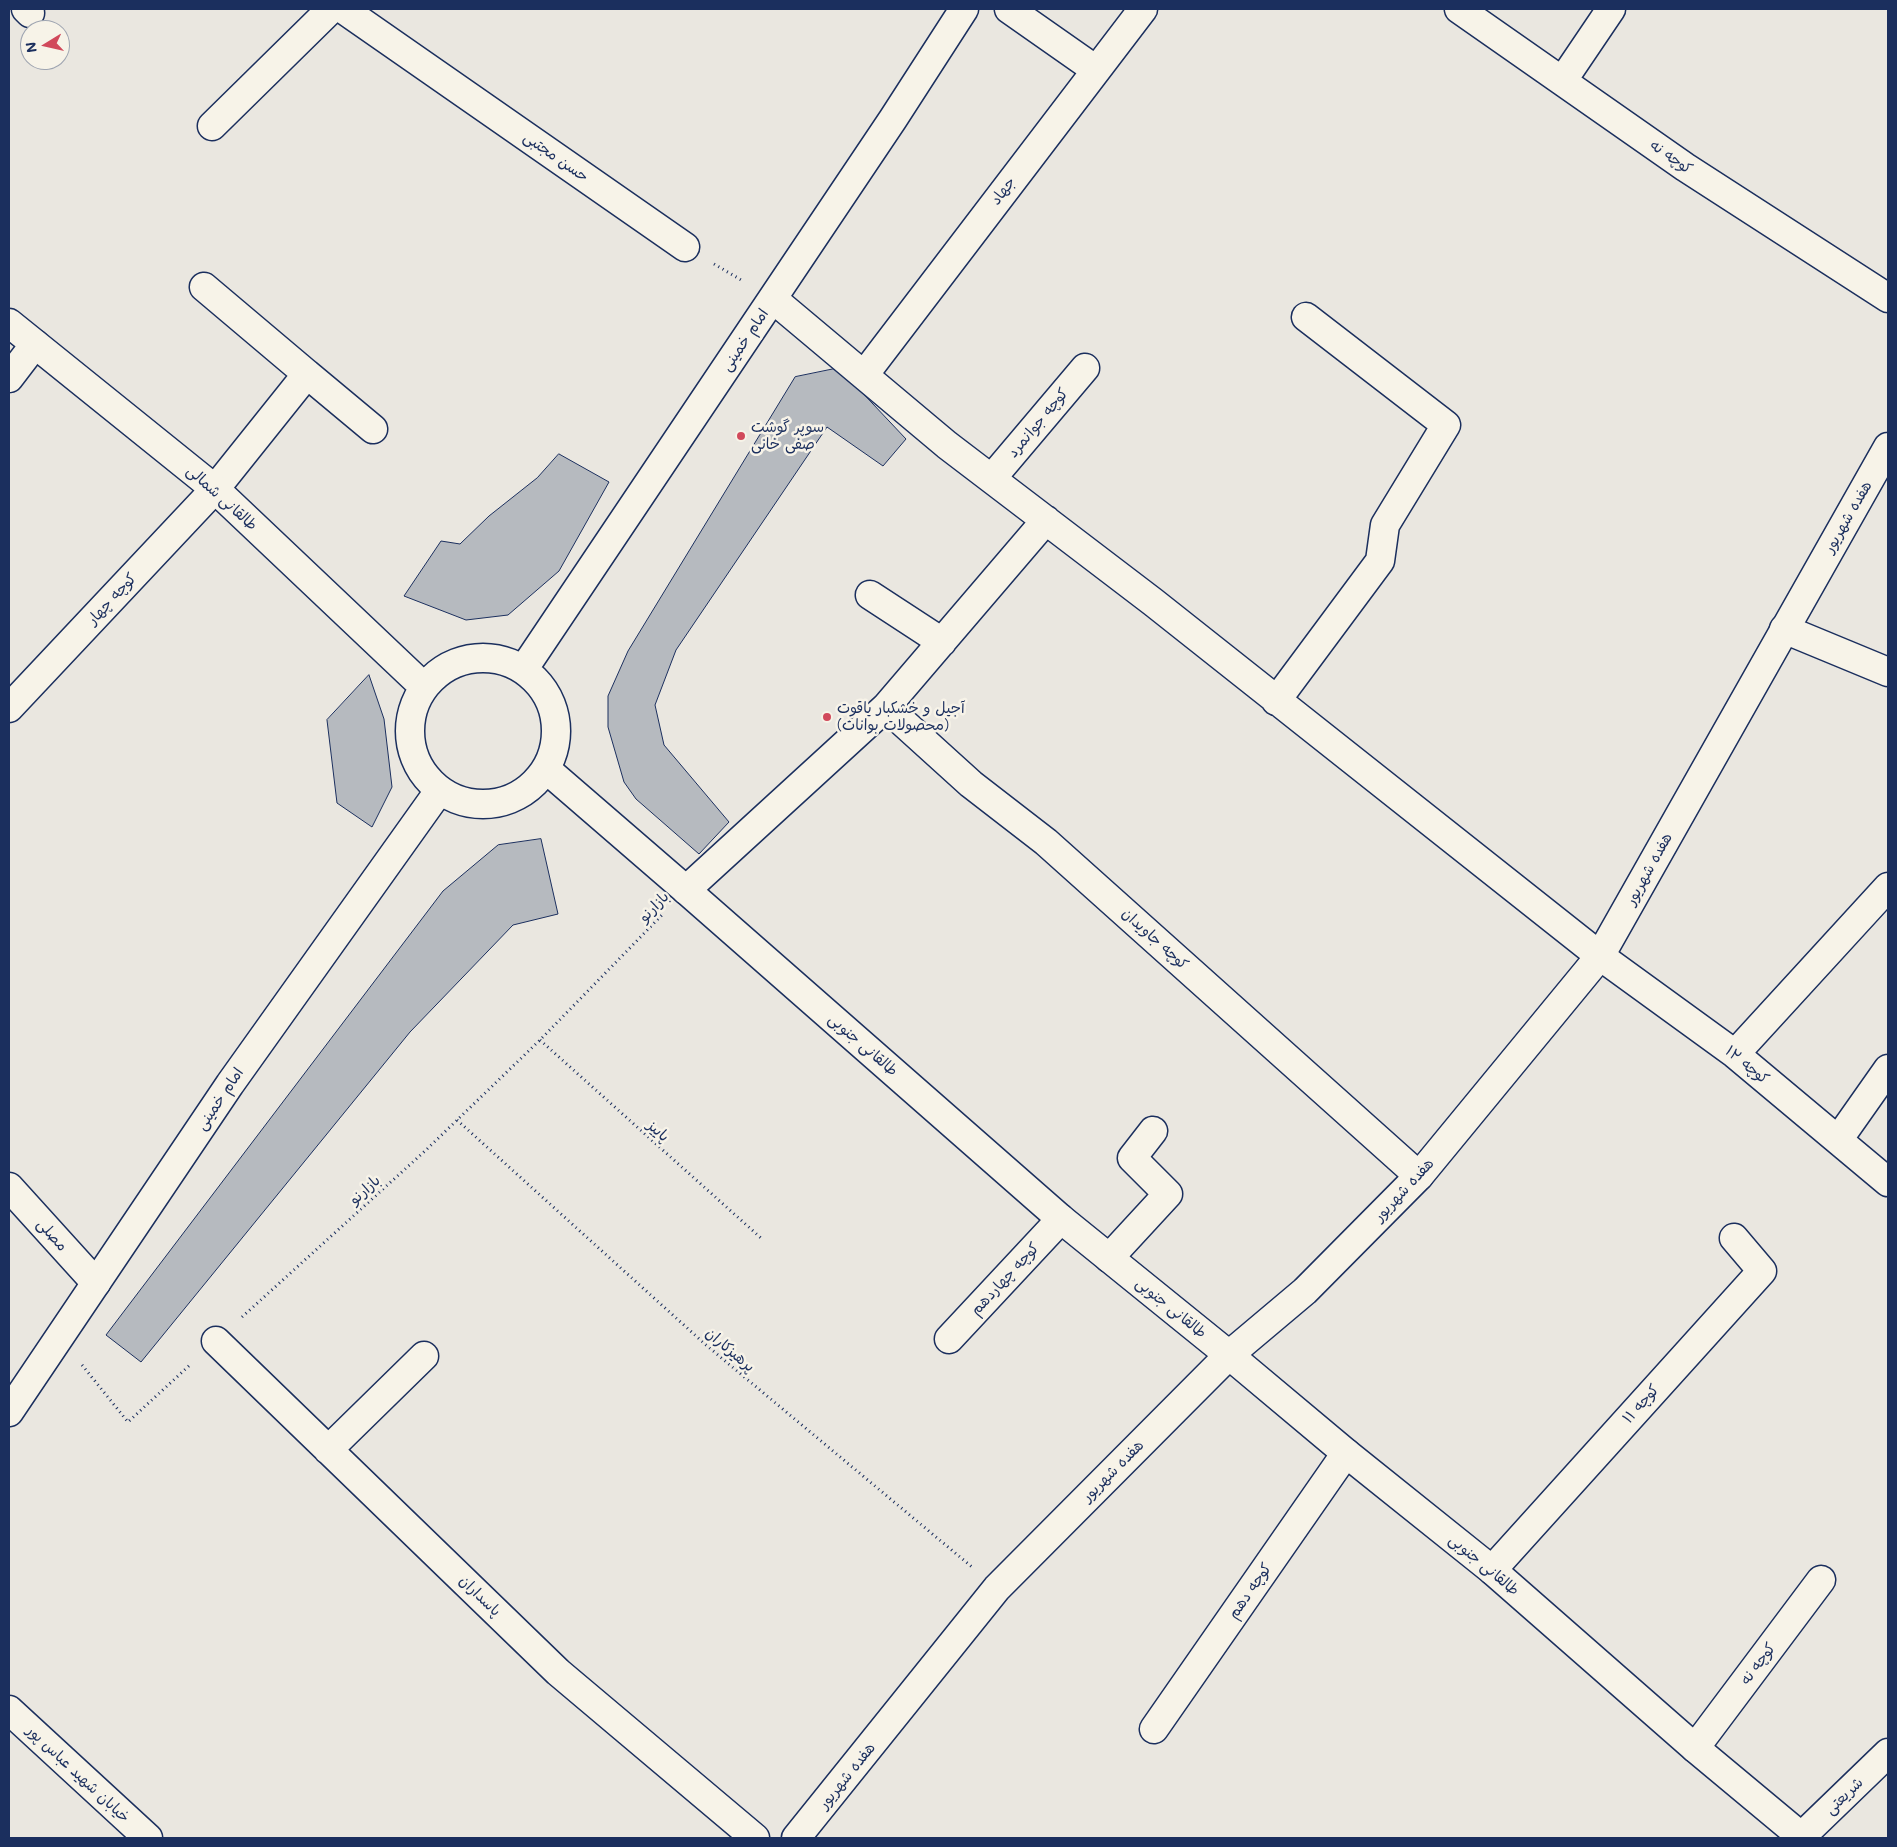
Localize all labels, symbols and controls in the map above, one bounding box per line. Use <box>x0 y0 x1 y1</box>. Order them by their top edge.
north arrow <box>20 20 70 70</box>
text: N <box>20 41 41 54</box>
street label: حسن مجتبی <box>520 128 592 186</box>
street label: کوچه نه <box>1646 136 1696 178</box>
street label: جهاد <box>987 173 1019 209</box>
street label: امام خمینی <box>718 305 772 375</box>
street label: کوچه جوانمرد <box>1004 385 1072 461</box>
place label: سوپر گوشت صفی خانی <box>751 418 824 453</box>
marker: سوپر گوشت صفی خانی <box>735 430 747 442</box>
street label: طالقانی شمالی <box>183 462 261 534</box>
street label: هفده شهریور <box>1820 478 1876 556</box>
street label: کوچه چهار <box>84 569 140 629</box>
place label: آجیل و خشکبار یاقوت (محصولات بوانات) <box>837 699 965 734</box>
marker: آجیل و خشکبار یاقوت (محصولات بوانات) <box>821 711 833 723</box>
street label: هفده شهریور <box>1622 830 1676 908</box>
street label: بازارنو <box>635 888 673 926</box>
street label: کوچه جاویدان <box>1118 904 1192 974</box>
street label: طالقانی جنوبی <box>825 1010 901 1080</box>
street label: کوچه ۱۲ <box>1722 1042 1772 1088</box>
street label: امام خمینی <box>193 1064 247 1134</box>
street label: پاییز <box>643 1116 673 1146</box>
street label: هفده شهریور <box>1370 1155 1438 1225</box>
street label: بازارنو <box>346 1171 384 1209</box>
street label: مصلی <box>33 1215 71 1255</box>
street label: کوچه چهاردهم <box>967 1239 1043 1319</box>
street label: طالقانی جنوبی <box>1132 1274 1210 1342</box>
street label: پرهیزکاران <box>702 1324 758 1376</box>
street label: کوچه ۱۱ <box>1619 1381 1663 1427</box>
street label: هفده شهریور <box>1078 1436 1148 1506</box>
street label: طالقانی جنوبی <box>1445 1530 1523 1600</box>
street label: کوچه دهم <box>1224 1560 1276 1622</box>
street label: پاسداران <box>455 1572 505 1620</box>
street label: کوچه نه <box>1736 1639 1780 1689</box>
street label: خیابان شهید عباس پور <box>23 1722 133 1826</box>
street label: هفده شهریور <box>815 1739 879 1813</box>
street label: شریعتی <box>1821 1774 1867 1818</box>

